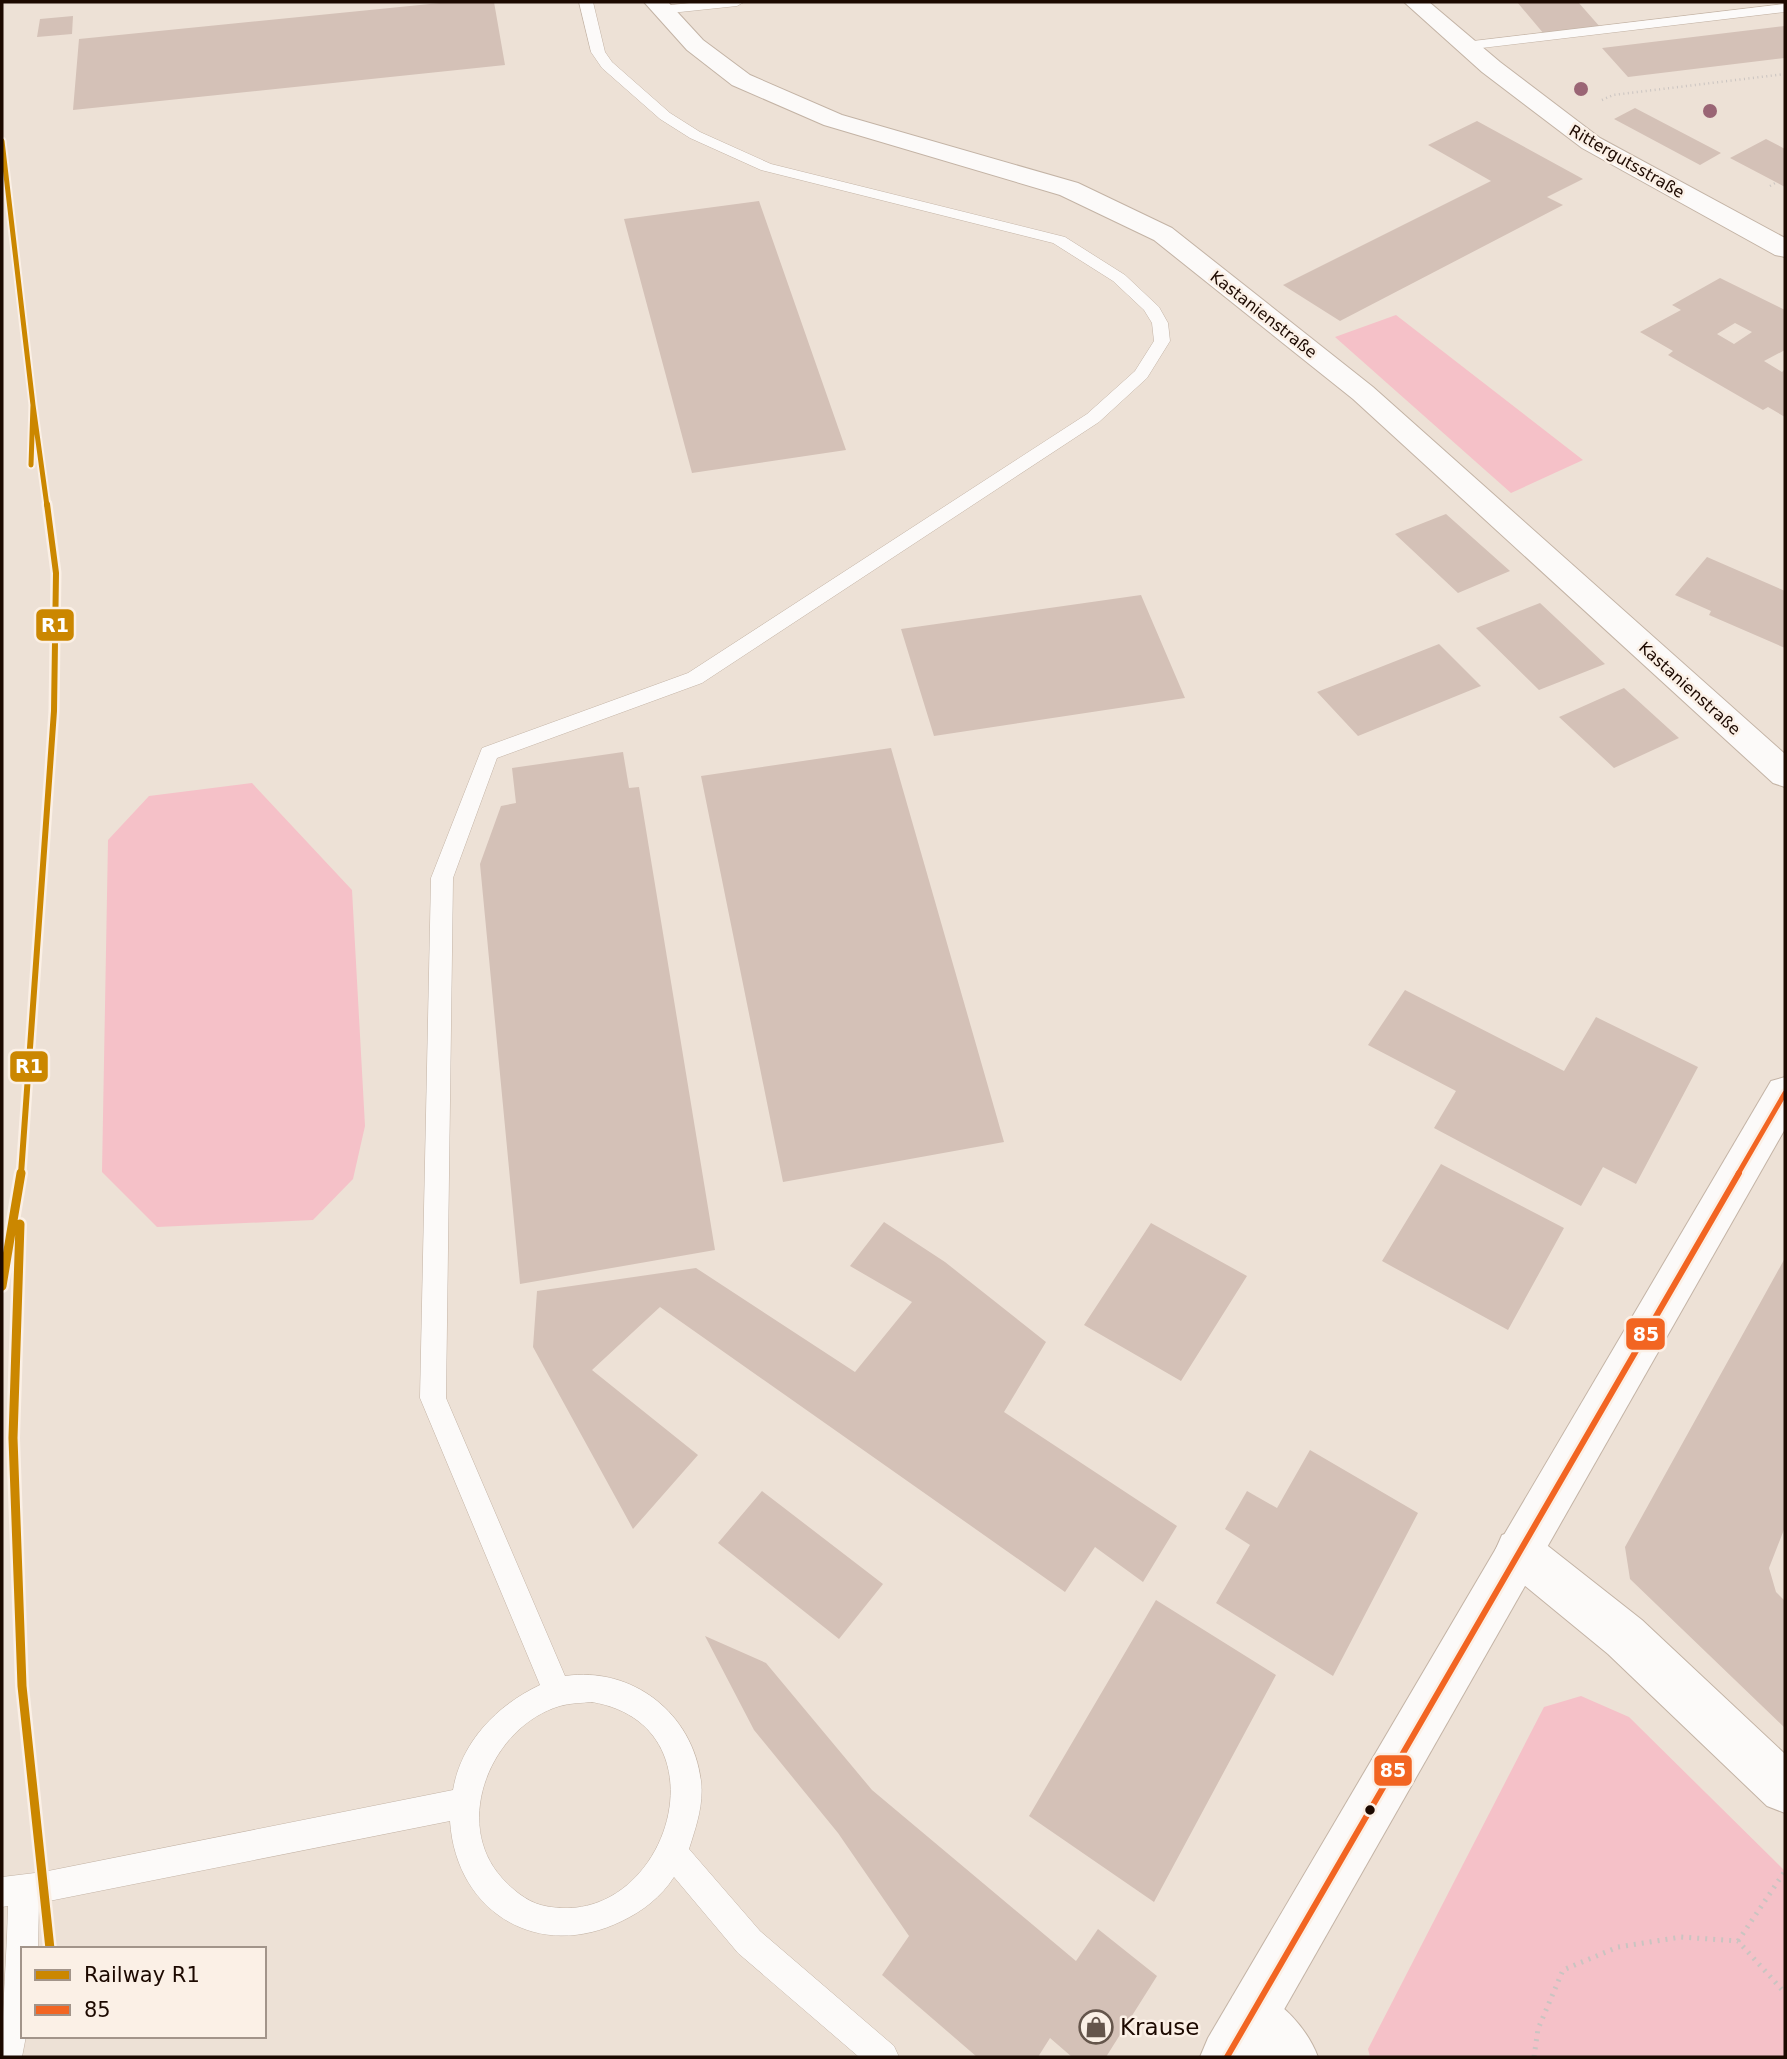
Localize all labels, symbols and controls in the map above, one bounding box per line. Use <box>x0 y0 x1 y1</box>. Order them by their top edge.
street label: Rittergutsstraße <box>1566 121 1688 202</box>
street label: Kastanienstraße <box>1207 267 1321 362</box>
line badge: R1 <box>35 608 75 642</box>
text: R1 <box>41 614 69 636</box>
street label: Kastanienstraße <box>1635 638 1744 739</box>
line badge: R1 <box>9 1050 49 1083</box>
text: R1 <box>15 1055 43 1077</box>
line badge: 85 <box>1625 1317 1666 1351</box>
text: 85 <box>1633 1323 1659 1345</box>
line badge: 85 <box>1373 1754 1413 1787</box>
text: 85 <box>1380 1759 1406 1781</box>
unlabelled marker <box>1363 1803 1377 1817</box>
legend <box>21 1947 266 2038</box>
text: Railway R1 <box>84 1963 200 1987</box>
text: 85 <box>84 1998 111 2022</box>
shop icon: Krause <box>1077 2008 1115 2046</box>
place label: Krause <box>1120 2014 1199 2040</box>

